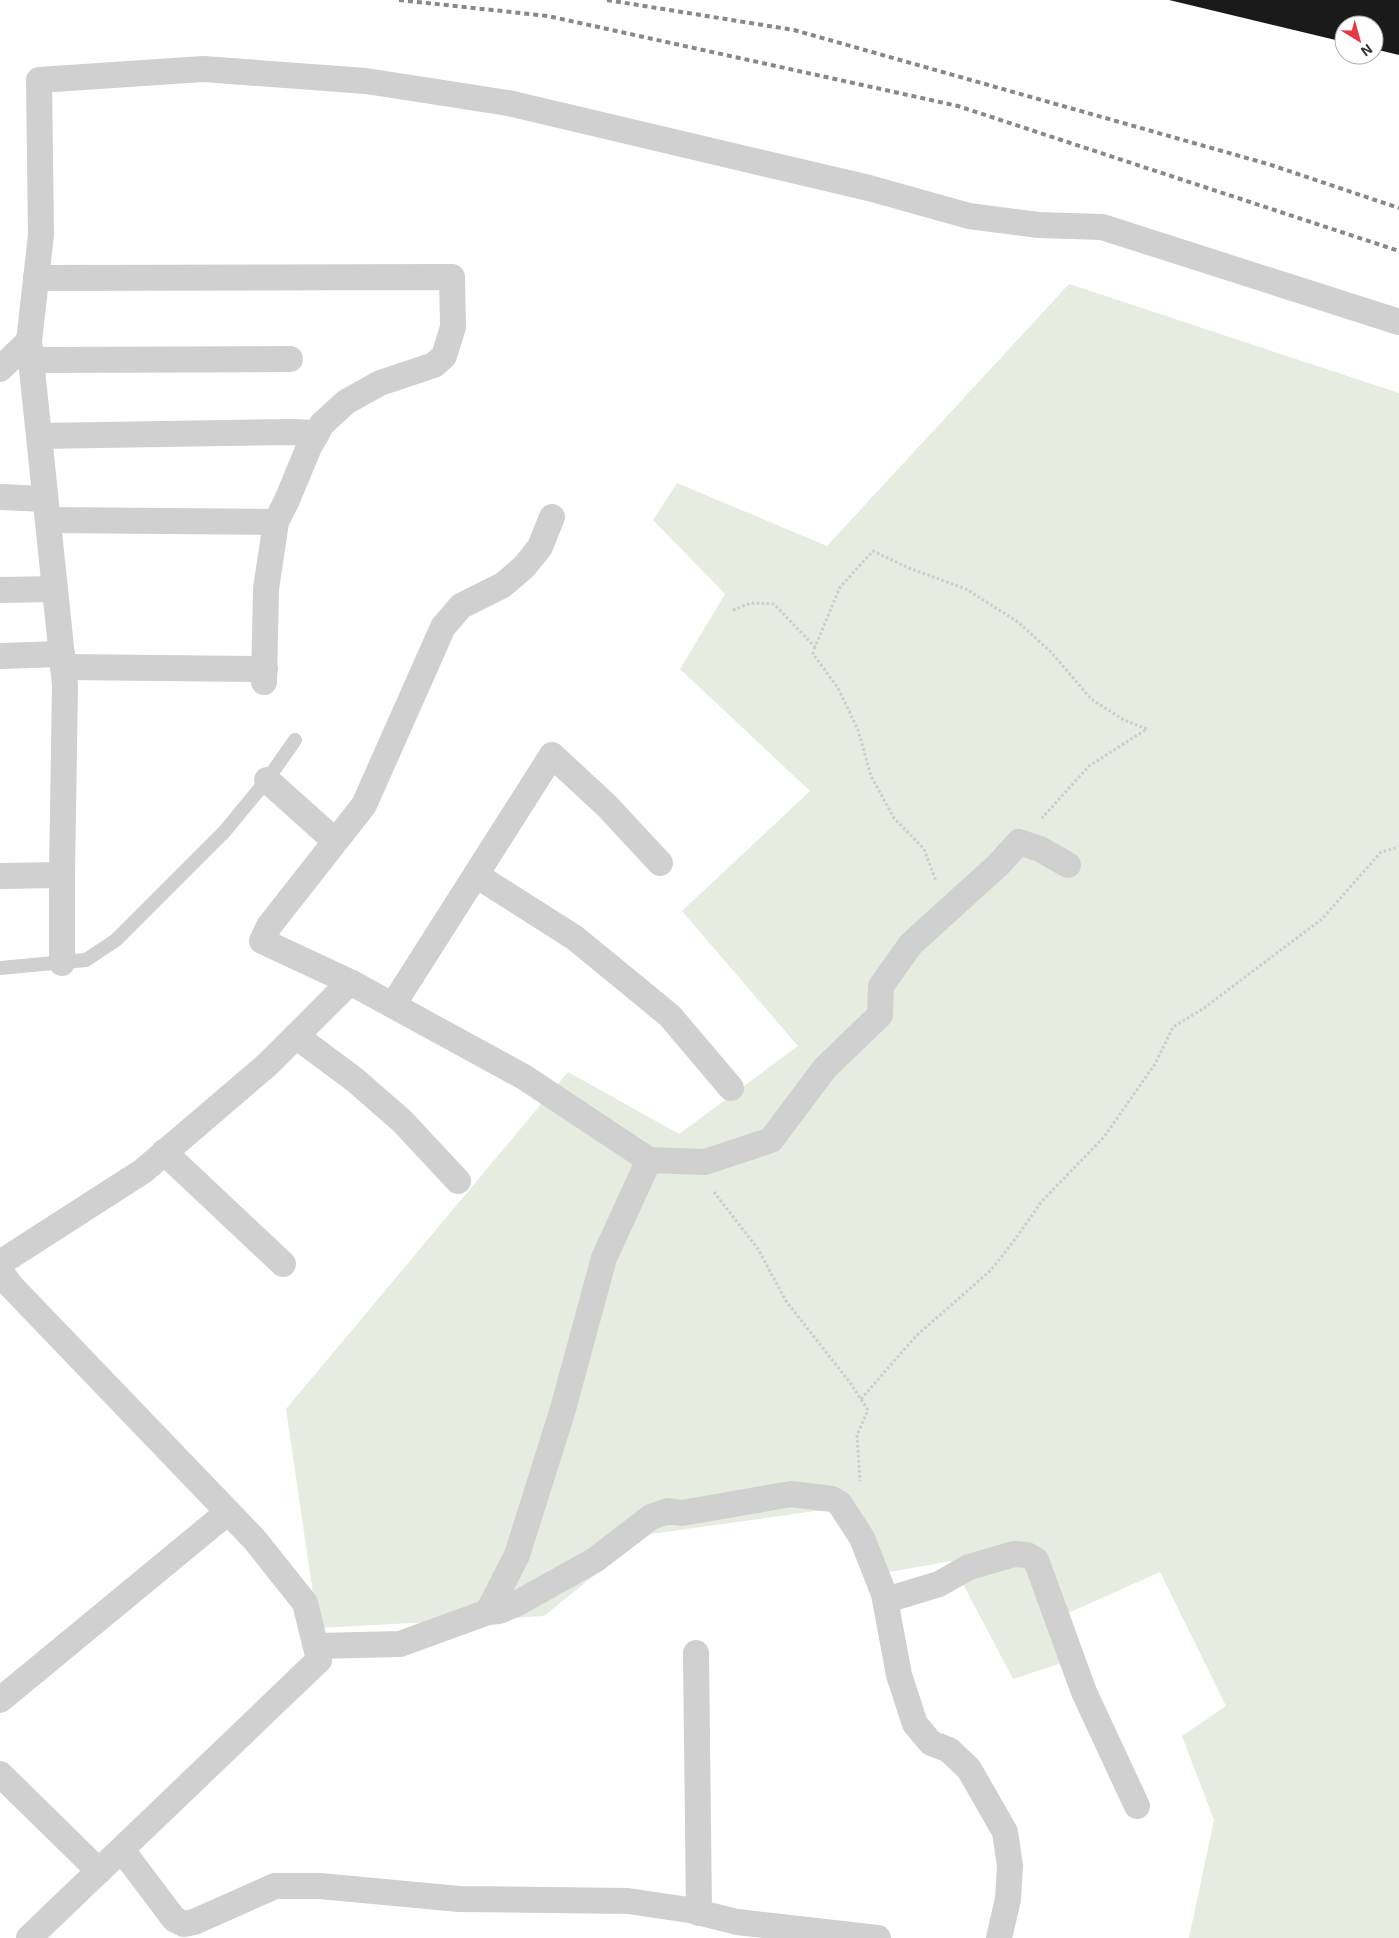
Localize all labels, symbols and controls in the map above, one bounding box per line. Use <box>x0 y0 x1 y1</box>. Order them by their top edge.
north arrow <box>1334 15 1384 65</box>
text: N <box>1358 41 1376 61</box>

